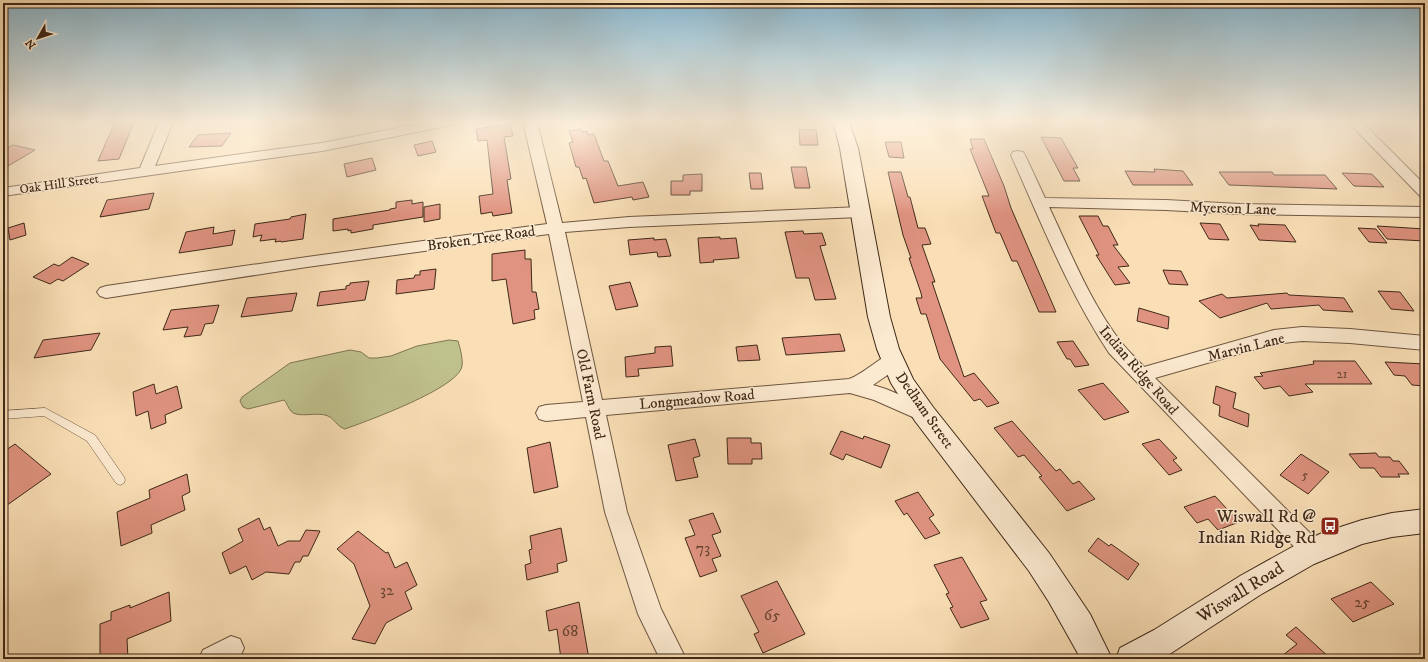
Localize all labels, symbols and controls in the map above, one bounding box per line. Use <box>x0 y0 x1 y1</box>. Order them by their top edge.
north arrow <box>18 18 58 58</box>
text: N <box>23 36 39 52</box>
street label: Oak Hill Street <box>19 171 100 197</box>
street label: Myerson Lane <box>1189 197 1277 220</box>
street label: Broken Tree Road <box>426 221 537 255</box>
street label: Indian Ridge Road <box>1095 322 1183 419</box>
street label: Marvin Lane <box>1206 329 1287 366</box>
street label: Old Farm Road <box>572 347 609 442</box>
house number: 21 <box>1336 366 1348 382</box>
street label: Dedham Street <box>891 368 958 452</box>
street label: Longmeadow Road <box>639 385 756 414</box>
house number: 5 <box>1302 467 1309 483</box>
place label: Wiswall Rd @ Indian Ridge Rd <box>1198 506 1316 549</box>
bus stop icon: Wiswall Rd @ Indian Ridge Rd <box>1319 515 1341 537</box>
house number: 73 <box>696 538 710 558</box>
street label: Wiswall Road <box>1192 557 1288 629</box>
house number: 32 <box>380 580 394 600</box>
house number: 25 <box>1354 592 1370 612</box>
house number: 65 <box>764 605 780 625</box>
house number: 68 <box>562 621 578 641</box>

